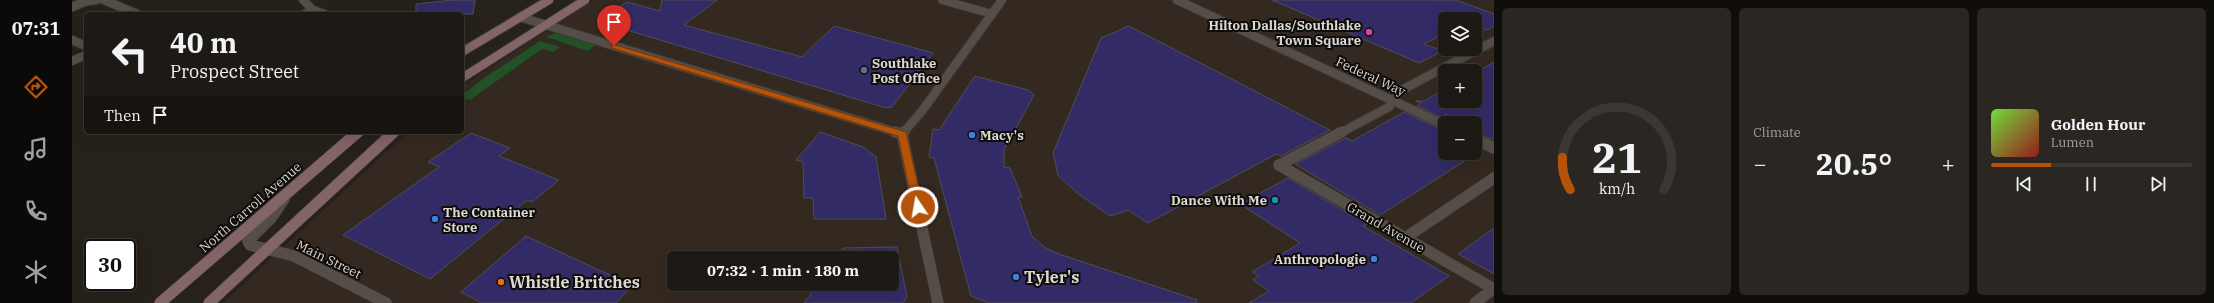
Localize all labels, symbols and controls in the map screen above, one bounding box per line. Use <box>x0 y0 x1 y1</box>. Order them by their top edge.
pin <box>597 5 631 46</box>
icon: arrive <box>603 11 625 33</box>
map controls <box>1438 12 1482 160</box>
button: layers <box>1438 12 1482 56</box>
text: 07:31 <box>12 17 60 40</box>
place label: Hilton Dallas/Southlake Town Square <box>1208 17 1361 49</box>
text: 40 m <box>170 24 237 61</box>
marker: Hilton Dallas/Southlake Town Square <box>1364 27 1374 37</box>
icon: left <box>104 28 156 80</box>
street label: Federal Way <box>1333 53 1408 100</box>
place label: Southlake Post Office <box>872 55 940 87</box>
text: Prospect Street <box>170 60 299 83</box>
button: + <box>1438 64 1482 108</box>
marker: Southlake Post Office <box>859 65 869 75</box>
icon: directions <box>22 73 50 101</box>
icon: arrive <box>149 104 171 126</box>
text: Then <box>104 106 141 125</box>
text: Golden Hour <box>2051 115 2145 134</box>
button: − <box>1438 116 1482 160</box>
text: Climate <box>1753 124 1801 141</box>
place label: Macy's <box>980 127 1024 144</box>
text: 21 <box>1592 129 1642 183</box>
marker: Macy's <box>967 130 977 140</box>
text: Lumen <box>2051 134 2094 151</box>
icon: music <box>22 135 50 163</box>
text: 20.5° <box>1816 144 1892 183</box>
text: − <box>1753 149 1767 178</box>
text: + <box>1941 149 1955 178</box>
street label: North Carroll Avenue <box>196 158 305 256</box>
icon: previous <box>2013 173 2035 195</box>
icon: pause <box>2080 173 2102 195</box>
icon: next <box>2147 173 2169 195</box>
text: km/h <box>1599 178 1635 197</box>
position arrow <box>897 186 939 228</box>
place label: Dance With Me <box>1171 192 1267 209</box>
marker: Dance With Me <box>1270 195 1280 205</box>
icon: phone <box>22 197 50 225</box>
street label: Grand Avenue <box>1344 198 1428 257</box>
place label: The Container Store <box>443 204 535 236</box>
marker: The Container Store <box>430 214 440 224</box>
street label: Main Street <box>293 236 364 283</box>
speed limit sign: 30 <box>84 239 136 291</box>
place label: Anthropologie <box>1274 251 1366 268</box>
marker: Anthropologie <box>1369 254 1379 264</box>
icon: climate <box>22 258 50 286</box>
text: 07:32 · 1 min · 180 m <box>707 261 859 280</box>
place label: Tyler's <box>1024 267 1079 287</box>
place label: Whistle Britches <box>509 272 640 292</box>
marker: Tyler's <box>1011 272 1021 282</box>
marker: Whistle Britches <box>496 277 506 287</box>

